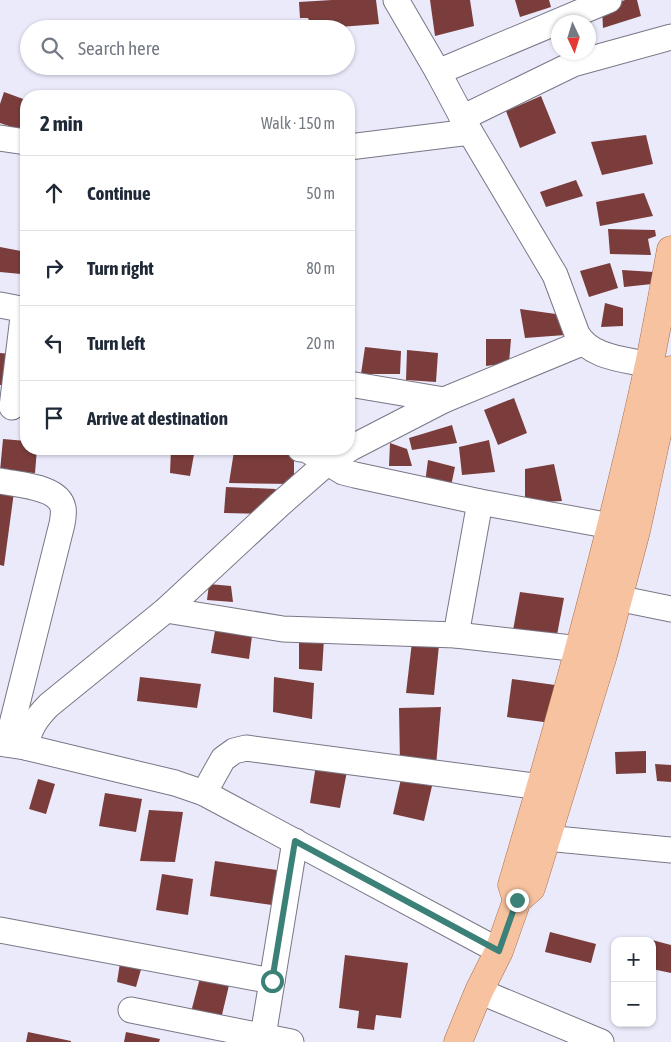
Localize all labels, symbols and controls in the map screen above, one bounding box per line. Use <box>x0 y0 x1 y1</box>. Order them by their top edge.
north arrow <box>551 15 596 60</box>
search box <box>20 20 355 75</box>
icon: search <box>38 34 66 62</box>
text: Search here <box>78 37 160 59</box>
text: 2 min <box>40 111 83 135</box>
text: Walk · 150 m <box>261 114 335 132</box>
icon: ahead <box>40 179 68 207</box>
text: Continue <box>87 182 151 204</box>
text: 50 m <box>306 184 335 202</box>
icon: right <box>40 254 68 282</box>
text: Turn right <box>87 257 154 279</box>
text: 80 m <box>306 259 335 277</box>
icon: left <box>40 329 68 357</box>
text: Turn left <box>87 332 145 354</box>
text: 20 m <box>306 334 335 352</box>
icon: arrive <box>40 404 68 432</box>
text: Arrive at destination <box>87 407 228 429</box>
route end <box>506 889 529 912</box>
map controls <box>611 937 656 1027</box>
button: + <box>611 937 656 982</box>
route start <box>261 970 284 993</box>
button: − <box>611 982 656 1027</box>

